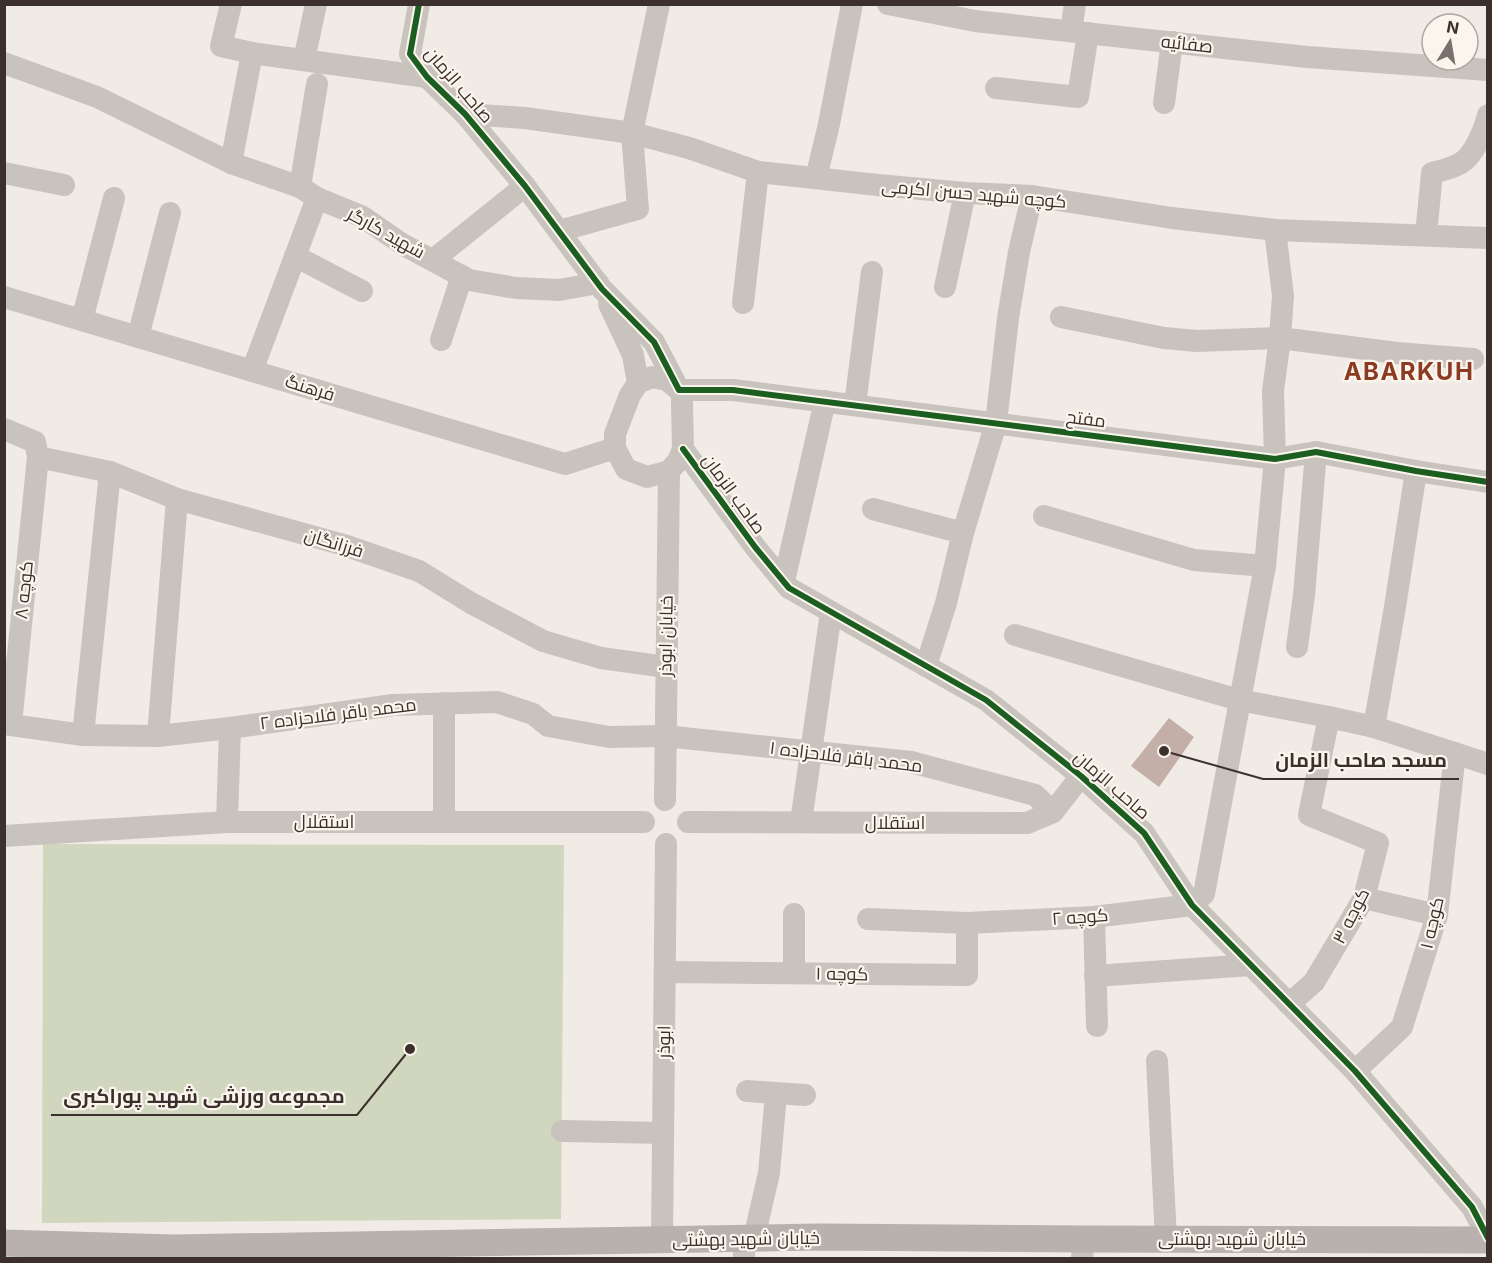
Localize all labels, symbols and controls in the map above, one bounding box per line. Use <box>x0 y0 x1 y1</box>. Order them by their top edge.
north arrow <box>1420 12 1480 72</box>
text: N <box>1445 16 1461 38</box>
street label: صفائیه <box>1160 30 1214 57</box>
street label: صاحب الزمان <box>420 42 498 128</box>
street label: کوچه شهید حسن اکرمی <box>880 175 1067 214</box>
street label: شهید کارگر <box>342 202 429 263</box>
district label: ABARKUH <box>1344 357 1474 386</box>
street label: فرهنگ <box>283 370 337 406</box>
street label: مفتح <box>1065 406 1107 433</box>
street label: صاحب الزمان <box>698 450 770 538</box>
street label: فرزانگان <box>302 524 366 562</box>
street label: کوچه ۸ <box>10 560 39 620</box>
street label: خیابان ابوذر <box>654 595 678 678</box>
street label: محمد باقر فلاحزاده ۲ <box>258 693 418 735</box>
street label: محمد باقر فلاحزاده ۱ <box>768 737 924 777</box>
callout: مسجد صاحب الزمان <box>1263 741 1459 779</box>
street label: صاحب الزمان <box>1069 746 1155 824</box>
text: مسجد صاحب الزمان <box>1275 748 1447 772</box>
street label: استقلال <box>294 811 354 833</box>
street label: استقلال <box>865 812 925 834</box>
street label: کوچه ۳ <box>1328 885 1375 948</box>
street label: کوچه ۱ <box>1415 895 1450 951</box>
street label: کوچه ۲ <box>1051 904 1109 931</box>
street label: کوچه ۱ <box>815 963 869 986</box>
street label: ابوذر <box>653 1025 675 1060</box>
callout: مجموعه ورزشی شهید پوراکبری <box>51 1077 357 1115</box>
text: مجموعه ورزشی شهید پوراکبری <box>63 1084 345 1110</box>
street label: خیابان شهید بهشتی <box>672 1227 820 1251</box>
street label: خیابان شهید بهشتی <box>1158 1228 1306 1250</box>

